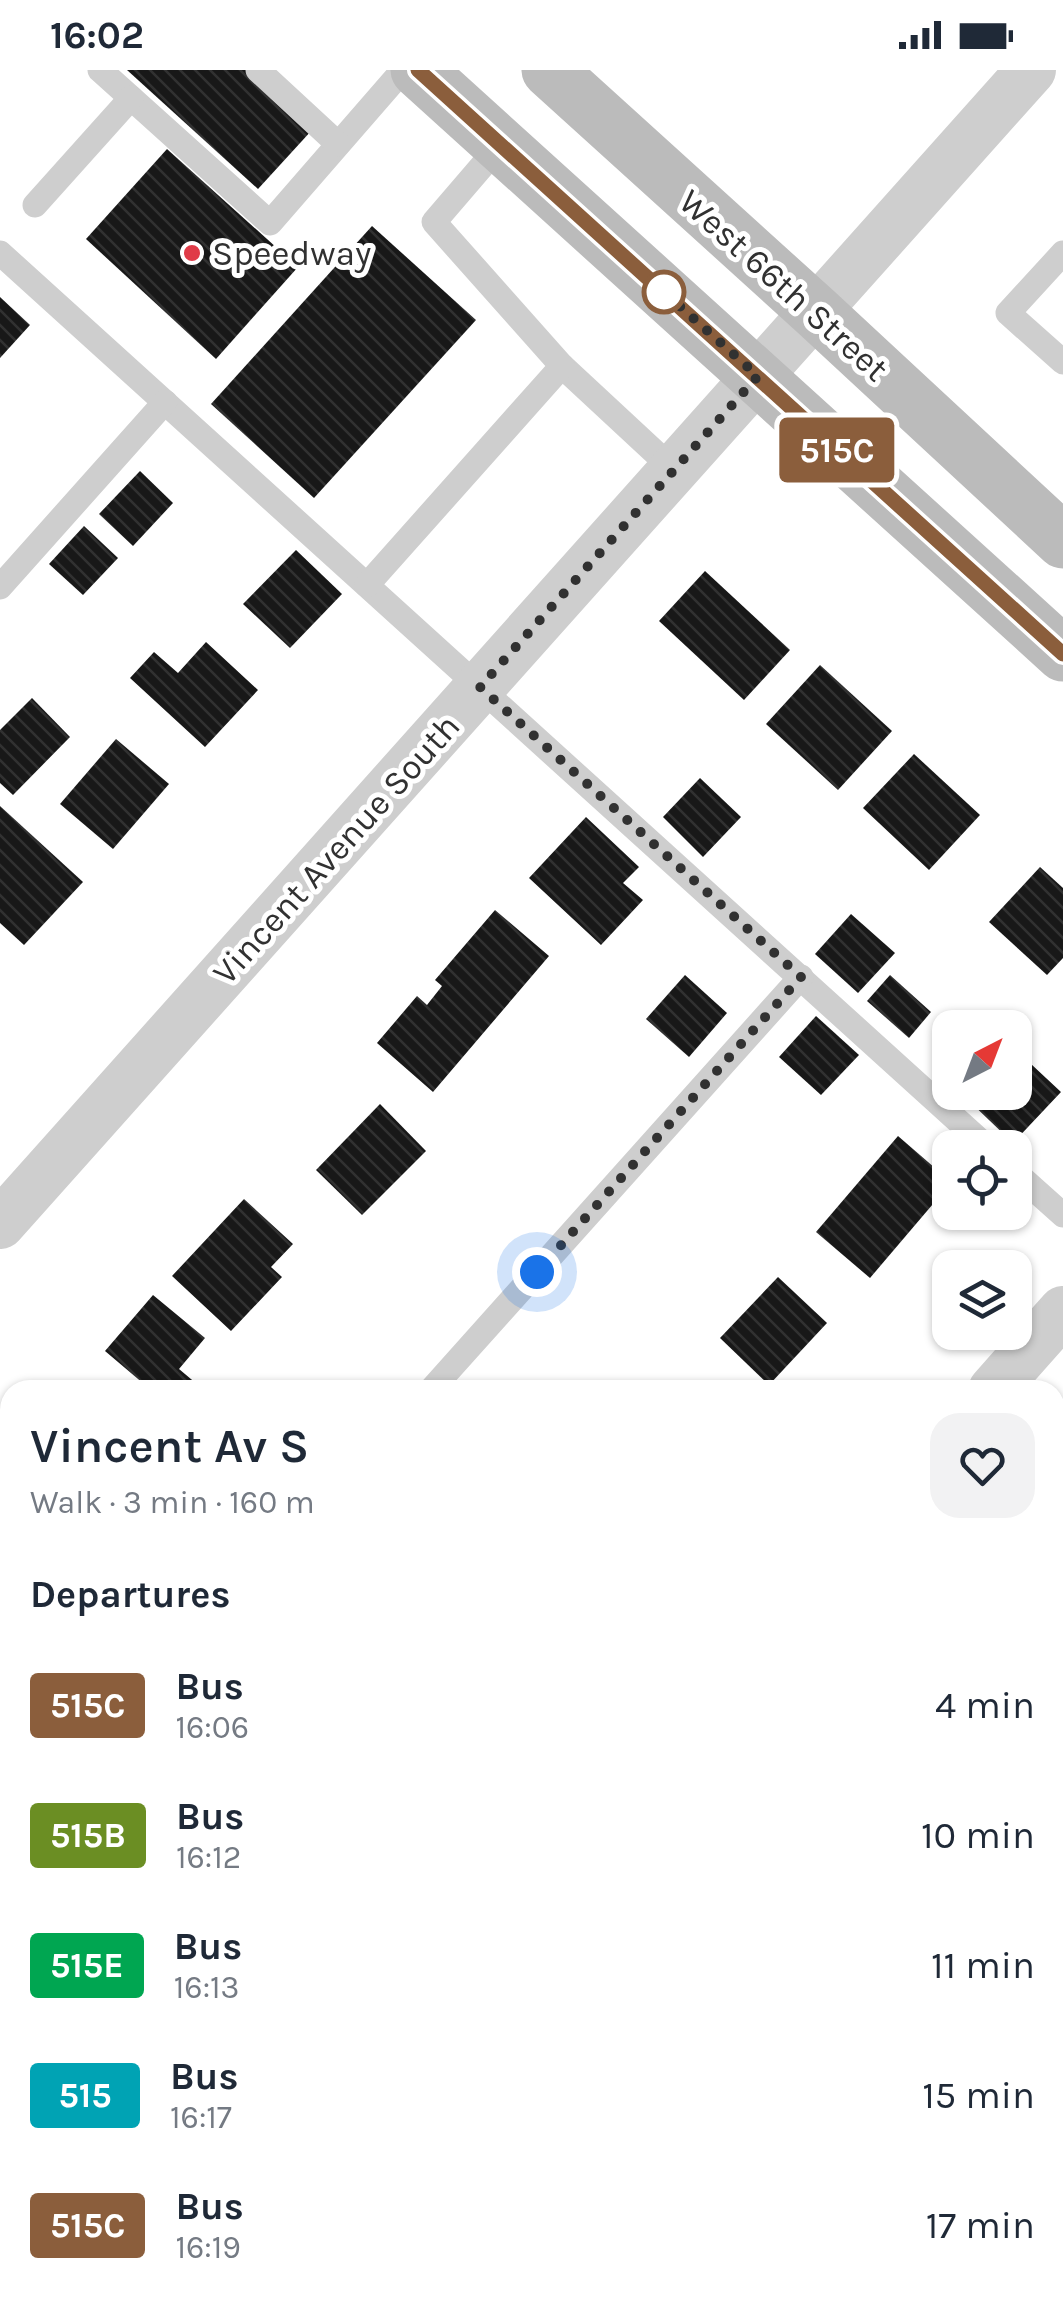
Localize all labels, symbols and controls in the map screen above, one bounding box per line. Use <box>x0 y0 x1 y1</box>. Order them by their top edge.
text: 16:02 <box>50 13 144 58</box>
street label: West 66th Street <box>671 181 897 390</box>
place label: Speedway <box>212 233 371 274</box>
marker: Speedway <box>181 242 203 264</box>
unlabelled marker <box>643 271 685 313</box>
line badge: 515C <box>767 418 907 482</box>
text: 515C <box>799 430 875 471</box>
street label: Vincent Avenue South <box>204 706 468 993</box>
north arrow <box>932 1010 1032 1110</box>
map controls <box>932 1010 1032 1350</box>
button: locate <box>932 1130 1032 1230</box>
your location <box>512 1247 562 1297</box>
button: layers <box>932 1250 1032 1350</box>
button: heart <box>930 1413 1035 1518</box>
text: Vincent Av S <box>30 1418 309 1474</box>
text: Walk · 3 min · 160 m <box>30 1484 315 1521</box>
text: Departures <box>30 1572 230 1617</box>
text: Bus <box>175 1664 244 1709</box>
text: 4 min <box>935 1683 1035 1728</box>
text: 515C <box>50 1685 125 1726</box>
text: 16:06 <box>175 1709 249 1746</box>
text: Bus <box>176 1794 244 1839</box>
text: 10 min <box>921 1813 1035 1858</box>
text: 515B <box>50 1815 126 1856</box>
text: 16:12 <box>176 1839 241 1876</box>
text: Bus <box>174 1924 242 1969</box>
text: 11 min <box>931 1943 1035 1988</box>
text: 515E <box>50 1945 124 1986</box>
text: 16:13 <box>174 1969 240 2006</box>
text: Bus <box>170 2054 239 2099</box>
text: 15 min <box>922 2073 1035 2118</box>
text: 515 <box>58 2075 112 2116</box>
text: 16:17 <box>170 2099 232 2136</box>
text: Bus <box>175 2184 244 2229</box>
text: 17 min <box>926 2203 1035 2248</box>
text: 515C <box>50 2205 125 2246</box>
text: 16:19 <box>175 2229 241 2266</box>

